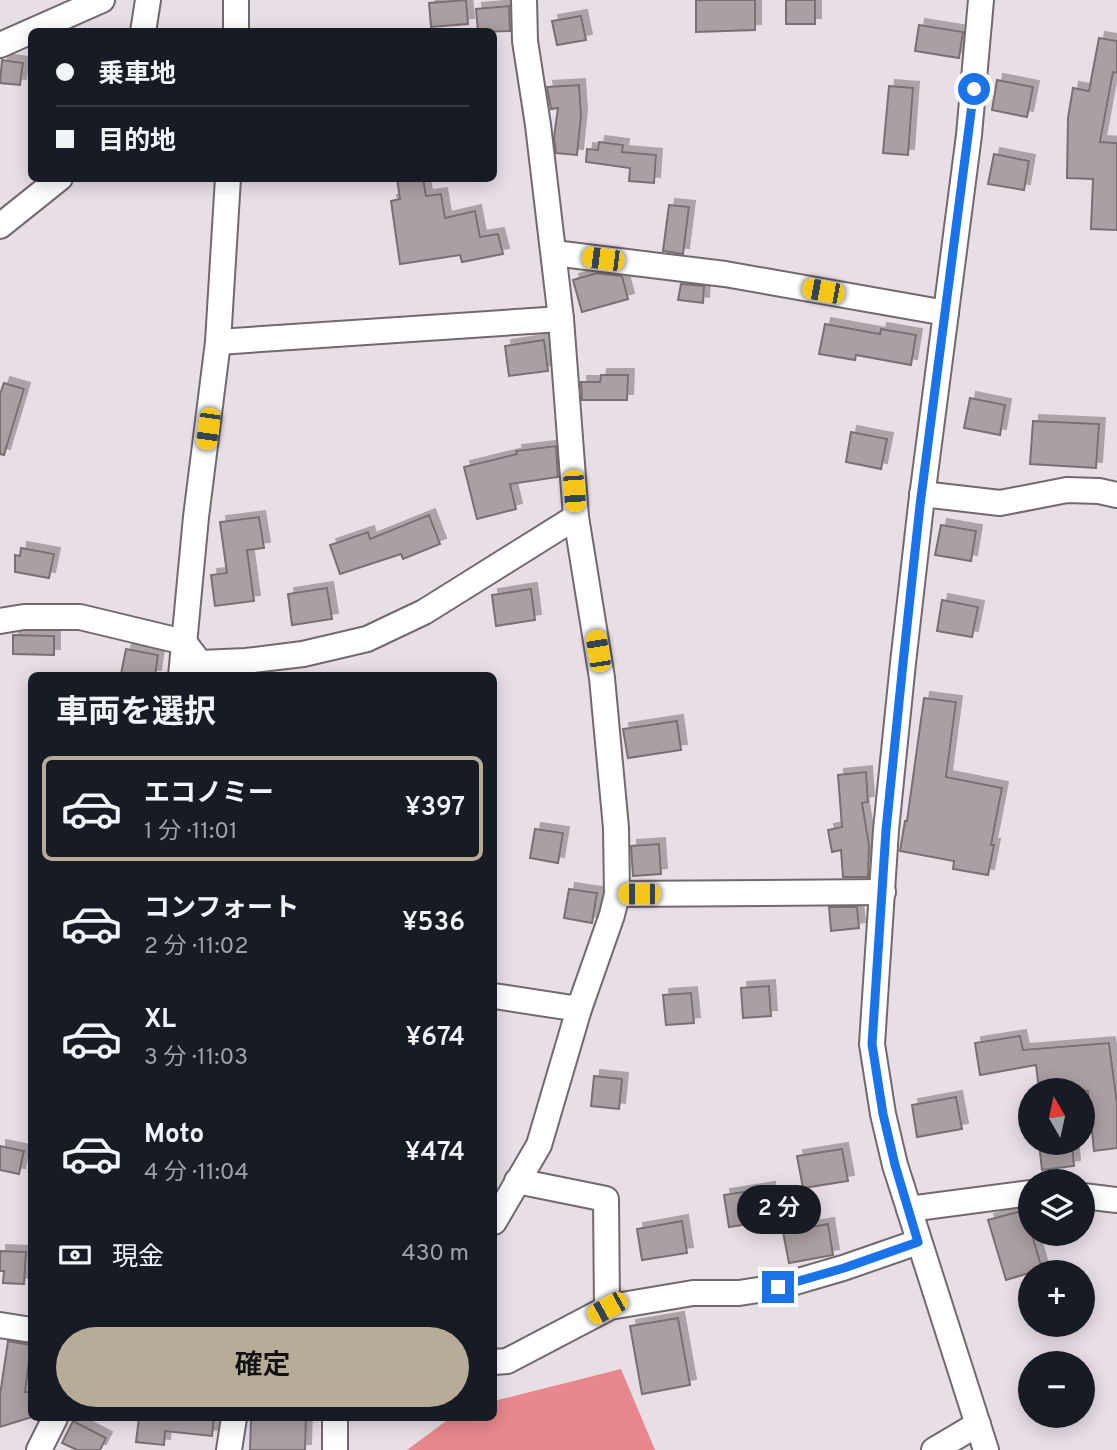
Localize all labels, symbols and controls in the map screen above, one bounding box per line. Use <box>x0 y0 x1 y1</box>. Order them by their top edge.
text: 乗車地 <box>98 59 176 92</box>
route start <box>958 73 990 105</box>
text: 目的地 <box>98 126 176 159</box>
car <box>581 246 626 272</box>
car <box>801 277 846 305</box>
car <box>195 407 222 451</box>
car <box>563 469 586 513</box>
car <box>585 629 612 673</box>
text: 車両を選択 <box>56 694 216 734</box>
icon: car <box>60 777 123 840</box>
text: エコノミー <box>144 778 274 811</box>
text: ¥397 <box>405 792 465 825</box>
text: 1 分 · 11:01 <box>144 818 237 847</box>
car <box>619 884 661 905</box>
icon: car <box>60 892 123 955</box>
text: コンフォート <box>144 893 299 926</box>
text: ¥536 <box>402 907 465 940</box>
text: 2 分 · 11:02 <box>144 933 248 962</box>
text: XL <box>144 1004 176 1037</box>
icon: car <box>60 1007 123 1070</box>
text: ¥674 <box>406 1022 465 1055</box>
text: 3 分 · 11:03 <box>144 1044 248 1073</box>
north arrow <box>1018 1078 1096 1155</box>
map controls <box>1018 1078 1095 1428</box>
text: Moto <box>144 1119 204 1152</box>
icon: car <box>60 1122 123 1185</box>
text: ¥474 <box>405 1137 465 1170</box>
text: 4 分 · 11:04 <box>144 1159 249 1188</box>
button: layers <box>1018 1169 1095 1246</box>
callout: 2 分 <box>736 1186 820 1234</box>
text: 2 分 <box>758 1195 800 1224</box>
icon: cash <box>56 1236 94 1274</box>
text: 430 m <box>401 1240 469 1269</box>
text: 現金 <box>112 1242 164 1275</box>
button: + <box>1018 1260 1095 1337</box>
route end <box>762 1271 794 1303</box>
car <box>584 1289 631 1327</box>
button: 確定 <box>56 1327 469 1407</box>
button: − <box>1018 1351 1095 1428</box>

